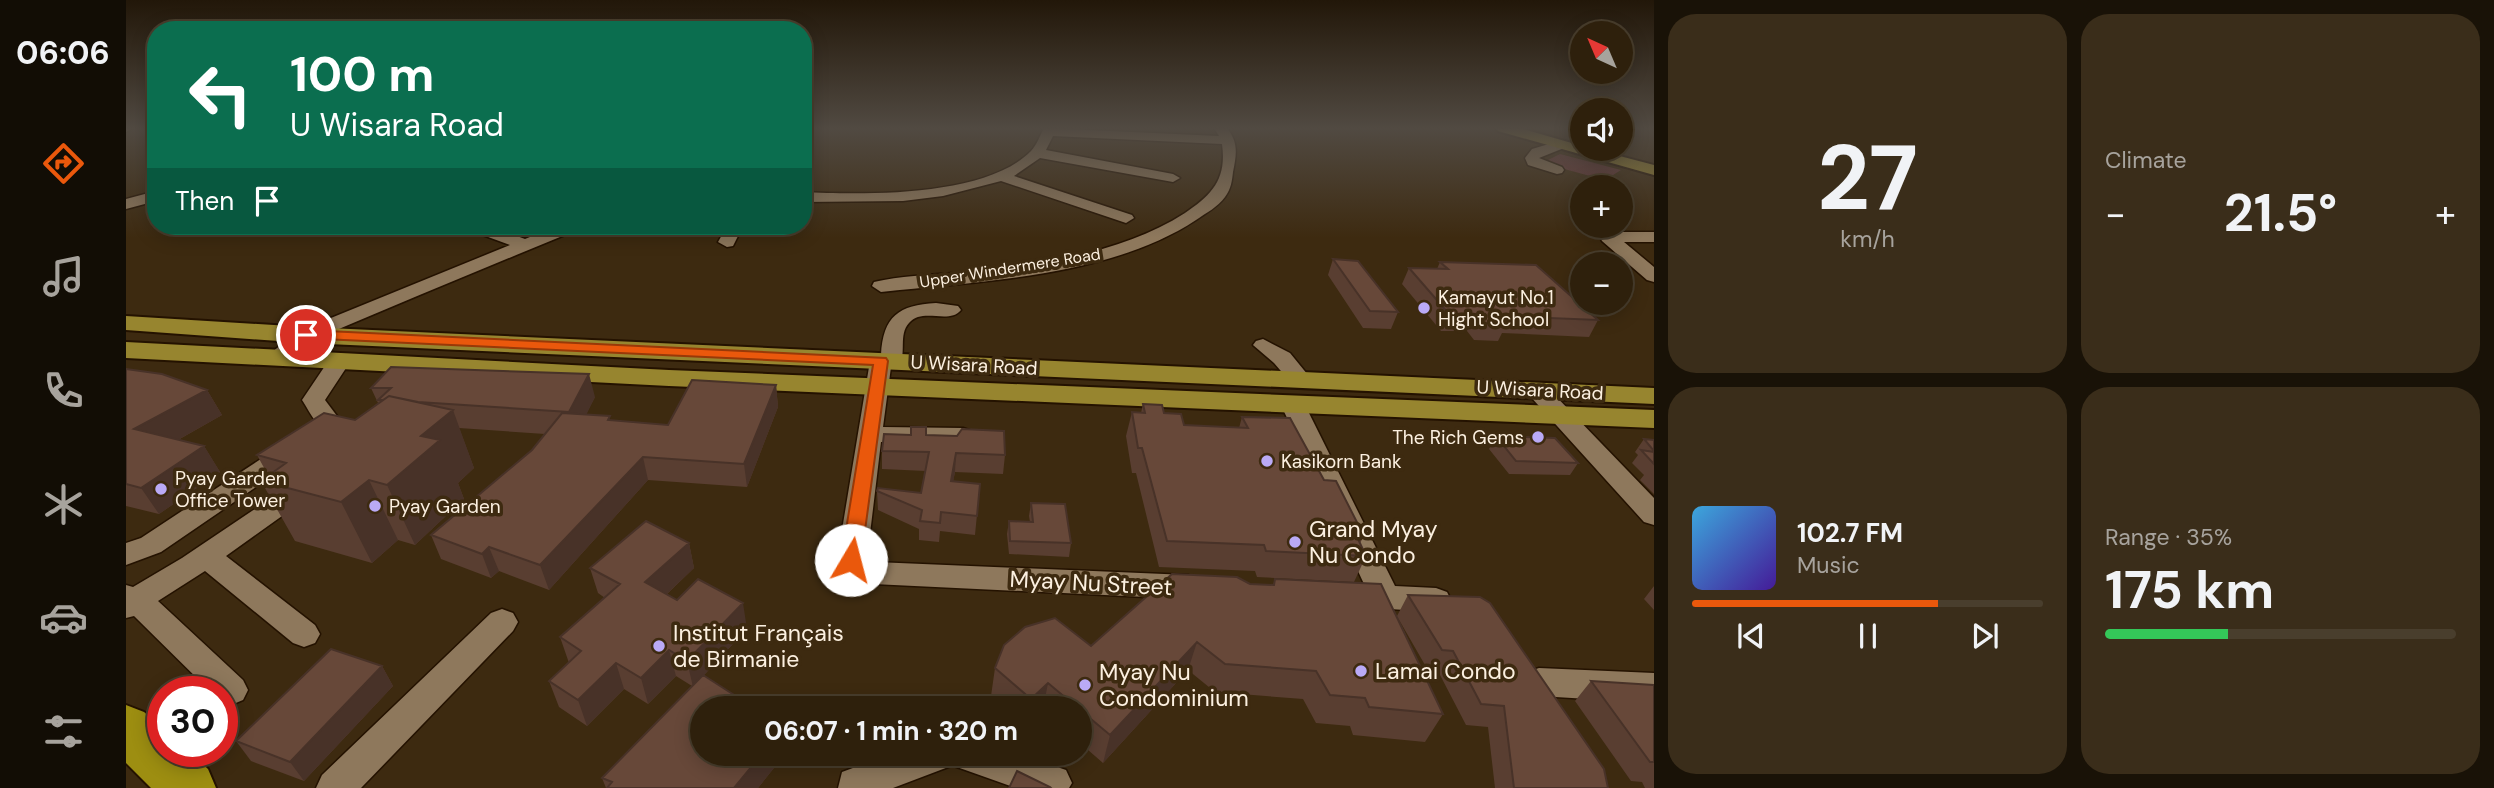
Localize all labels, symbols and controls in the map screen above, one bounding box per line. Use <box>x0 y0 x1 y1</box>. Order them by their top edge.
north arrow <box>1570 21 1633 84</box>
map controls <box>1570 21 1633 315</box>
text: 06:06 <box>16 32 110 74</box>
text: 100 m <box>290 42 434 106</box>
icon: left <box>175 49 266 140</box>
button: sound <box>1570 98 1633 161</box>
text: U Wisara Road <box>290 104 504 146</box>
text: 27 <box>1817 119 1918 237</box>
icon: directions <box>39 139 88 188</box>
text: Climate <box>2105 145 2187 175</box>
button: + <box>1570 175 1633 238</box>
text: 21.5° <box>2224 179 2337 247</box>
icon: arrive <box>248 182 286 220</box>
text: Then <box>175 184 234 218</box>
text: − <box>2105 189 2126 239</box>
text: + <box>2435 189 2456 239</box>
text: km/h <box>1840 224 1895 254</box>
street label: Upper Windermere Road <box>918 243 1102 293</box>
icon: music <box>39 252 88 301</box>
button: − <box>1570 252 1633 315</box>
place label: Kamayut No.1 Hight School <box>1438 285 1554 332</box>
marker: Kamayut No.1 Hight School <box>1416 300 1432 316</box>
pin <box>276 305 336 365</box>
icon: arrive <box>287 316 325 354</box>
street label: U Wisara Road <box>910 349 1038 381</box>
icon: phone <box>39 366 88 415</box>
street label: U Wisara Road <box>1476 374 1604 406</box>
place label: The Rich Gems <box>1392 425 1524 450</box>
marker: The Rich Gems <box>1530 429 1546 445</box>
place label: Kasikorn Bank <box>1281 449 1402 474</box>
marker: Kasikorn Bank <box>1259 453 1275 469</box>
place label: Pyay Garden Office Tower <box>175 466 287 513</box>
icon: climate <box>39 480 88 529</box>
marker: Pyay Garden Office Tower <box>153 481 169 497</box>
place label: Pyay Garden <box>389 494 501 519</box>
marker: Pyay Garden <box>367 498 383 514</box>
place label: Grand Myay Nu Condo <box>1309 514 1438 570</box>
text: 102.7 FM <box>1797 516 1903 550</box>
text: Range · 35% <box>2105 522 2232 552</box>
position arrow <box>814 523 888 597</box>
marker: Grand Myay Nu Condo <box>1287 534 1303 550</box>
text: Music <box>1797 550 1860 580</box>
text: 175 km <box>2105 556 2274 624</box>
street label: Myay Nu Street <box>1009 564 1173 602</box>
icon: car <box>39 593 88 642</box>
icon: previous <box>1732 617 1770 655</box>
icon: pause <box>1849 617 1887 655</box>
icon: next <box>1966 617 2004 655</box>
place label: Institut Français de Birmanie <box>673 618 844 674</box>
marker: Institut Français de Birmanie <box>651 638 667 654</box>
place label: Lamai Condo <box>1375 656 1516 686</box>
place label: Myay Nu Condominium <box>1099 657 1249 713</box>
marker: Lamai Condo <box>1353 663 1369 679</box>
speed limit sign: 30 <box>147 676 238 767</box>
marker: Myay Nu Condominium <box>1077 677 1093 693</box>
icon: filters <box>39 707 88 756</box>
text: 06:07 · 1 min · 320 m <box>764 714 1018 748</box>

